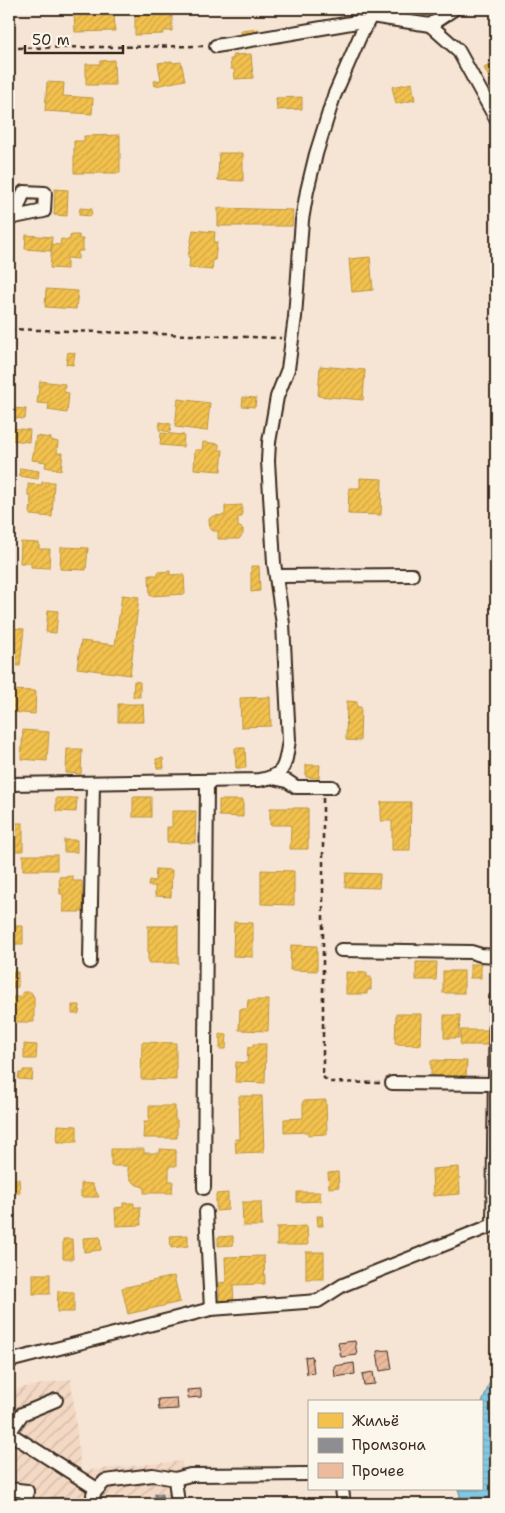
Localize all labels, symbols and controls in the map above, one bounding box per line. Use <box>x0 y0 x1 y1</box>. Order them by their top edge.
scale bar <box>25 22 122 54</box>
text: 50 m <box>32 30 70 50</box>
legend <box>308 1400 482 1490</box>
text: Жильё <box>352 1411 399 1431</box>
text: Промзона <box>352 1435 427 1455</box>
text: Прочее <box>352 1461 404 1481</box>

